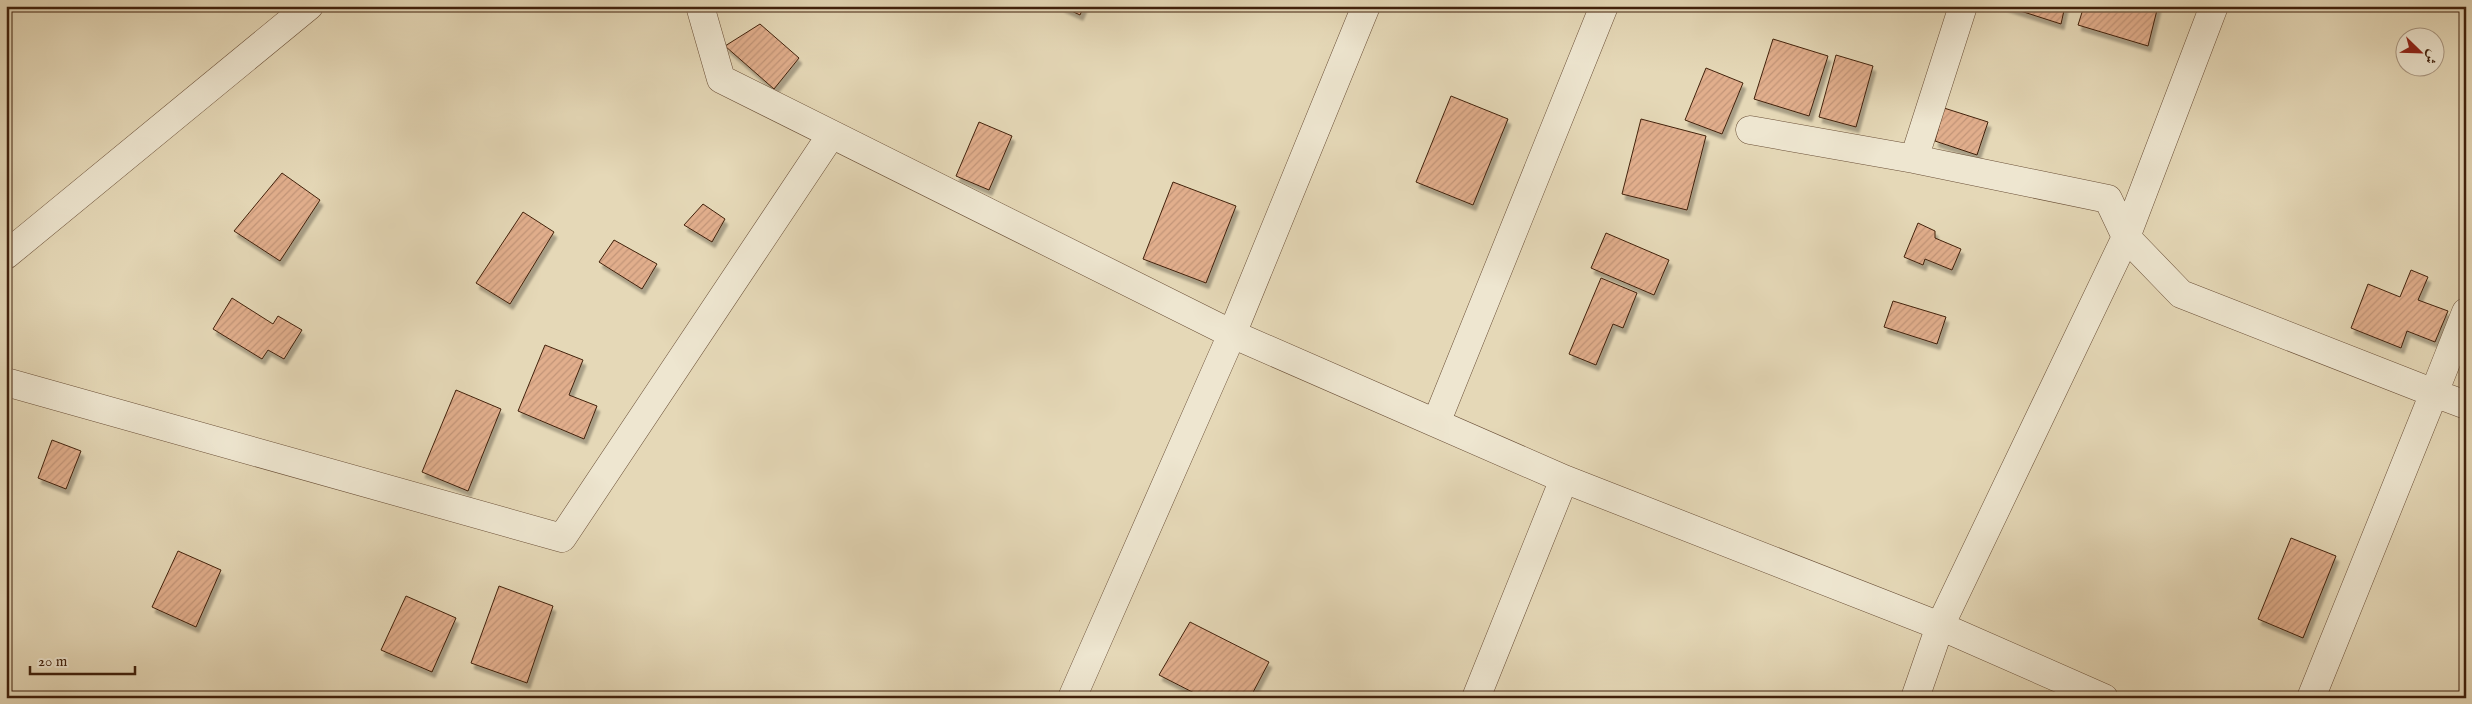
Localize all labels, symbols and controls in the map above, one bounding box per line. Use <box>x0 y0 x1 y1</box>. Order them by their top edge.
north arrow <box>2394 28 2444 78</box>
text: ش <box>2420 47 2442 67</box>
scale bar <box>30 644 135 676</box>
text: 20 m <box>38 652 68 671</box>

